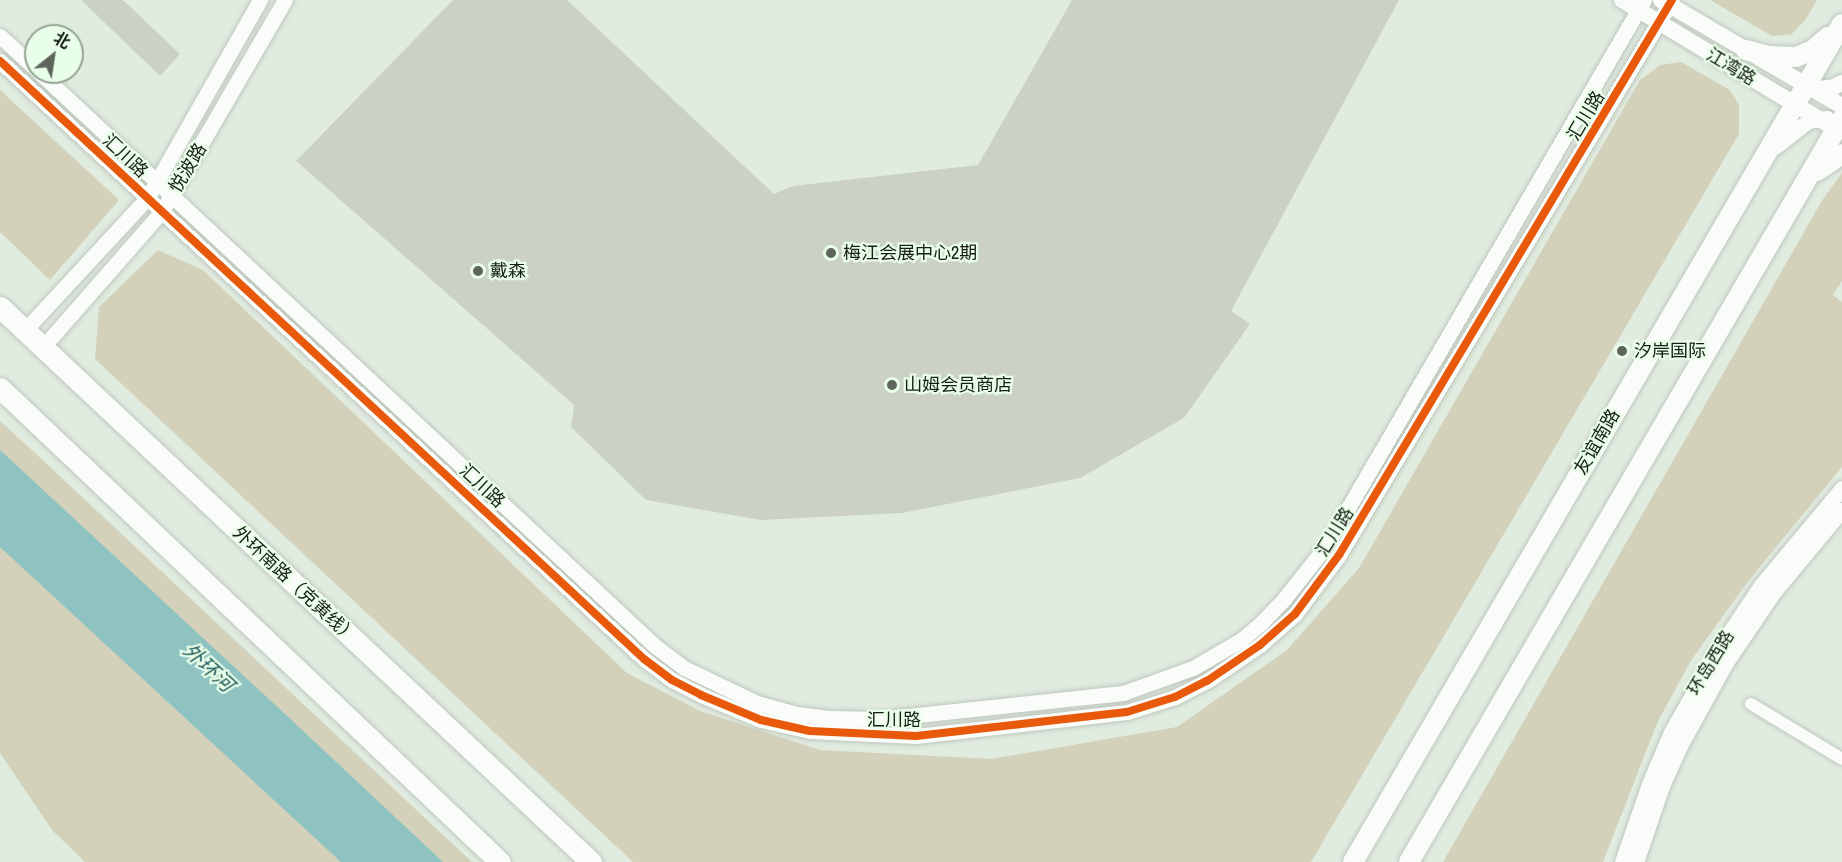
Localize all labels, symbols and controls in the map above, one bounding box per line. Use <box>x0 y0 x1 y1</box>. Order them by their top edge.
north arrow <box>24 24 84 84</box>
text: 北 <box>50 27 74 54</box>
street label: 江湾路 <box>1702 44 1760 90</box>
street label: 汇川路 <box>1563 87 1609 145</box>
street label: 汇川路 <box>98 130 152 182</box>
street label: 悦波路 <box>165 139 211 197</box>
place label: 梅江会展中心2期 <box>843 242 977 264</box>
marker: 梅江会展中心2期 <box>824 246 838 260</box>
place label: 戴森 <box>490 260 526 282</box>
marker: 戴森 <box>471 264 485 278</box>
place label: 汐岸国际 <box>1634 340 1706 362</box>
marker: 汐岸国际 <box>1615 344 1629 358</box>
place label: 山姆会员商店 <box>904 374 1012 396</box>
marker: 山姆会员商店 <box>885 378 899 392</box>
street label: 友谊南路 <box>1570 405 1624 479</box>
street label: 汇川路 <box>455 460 509 512</box>
street label: 汇川路 <box>1312 503 1358 561</box>
street label: 外环南路（克黄线） <box>228 522 362 648</box>
street label: 环岛西路 <box>1683 627 1739 699</box>
water label: 外环河 <box>179 638 239 696</box>
street label: 汇川路 <box>867 709 921 731</box>

